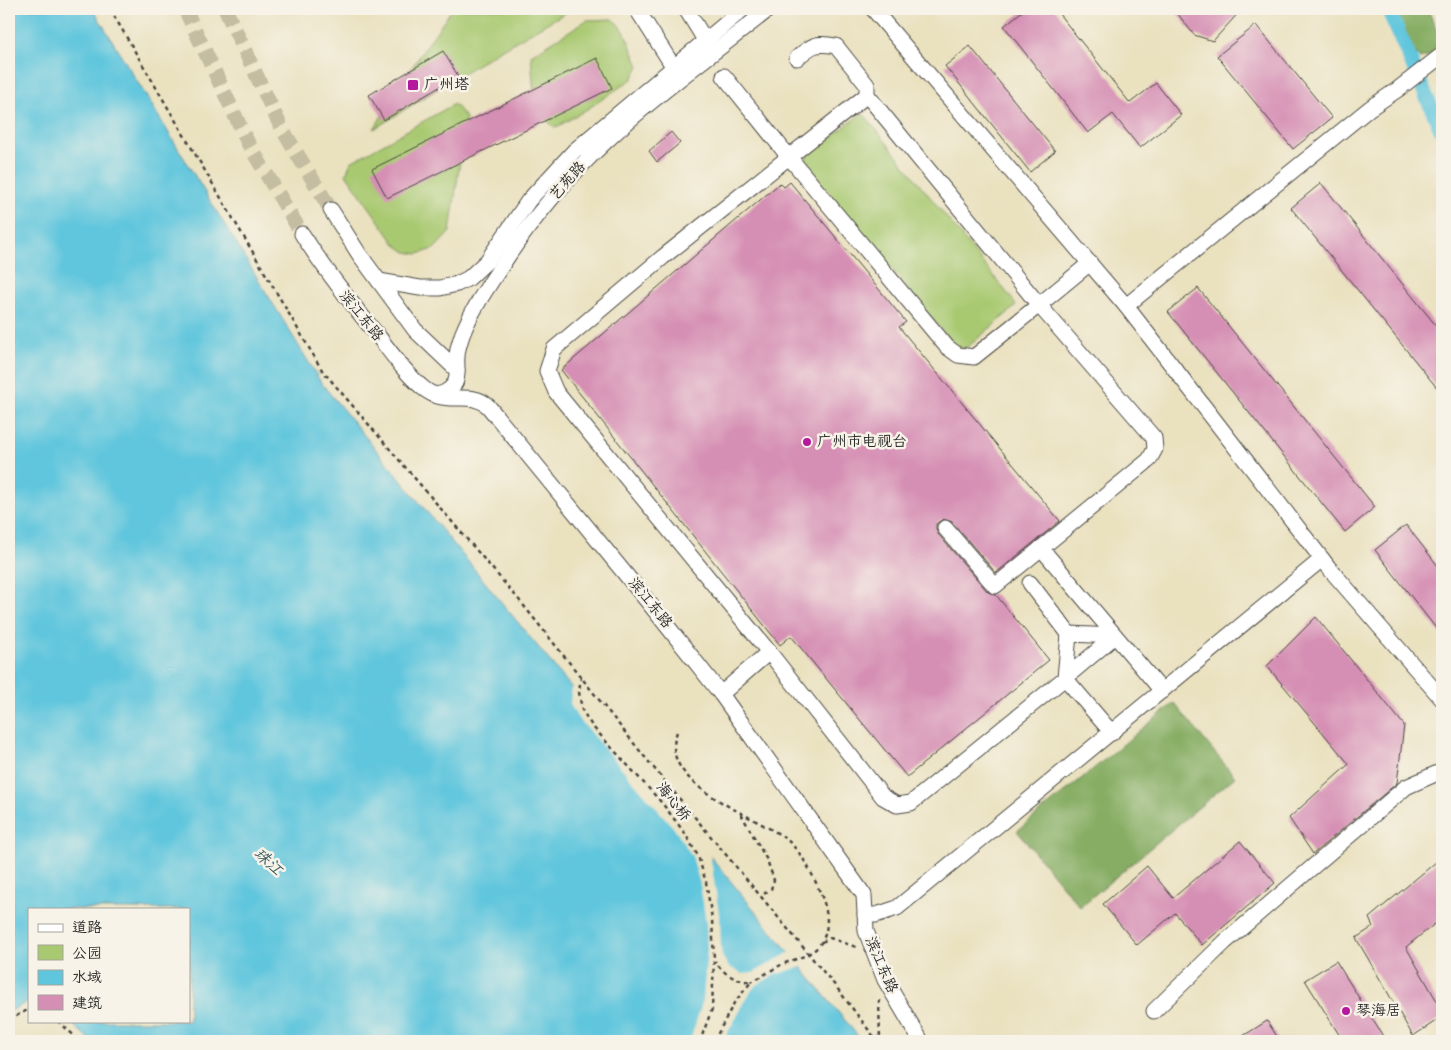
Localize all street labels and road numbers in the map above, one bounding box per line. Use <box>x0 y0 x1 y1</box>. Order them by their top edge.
street label: 艺苑路 <box>546 158 590 204</box>
street label: 滨江东路 <box>334 286 388 346</box>
street label: 滨江东路 <box>623 573 677 633</box>
street label: 海心桥 <box>651 778 695 826</box>
street label: 滨江东路 <box>860 933 902 997</box>

